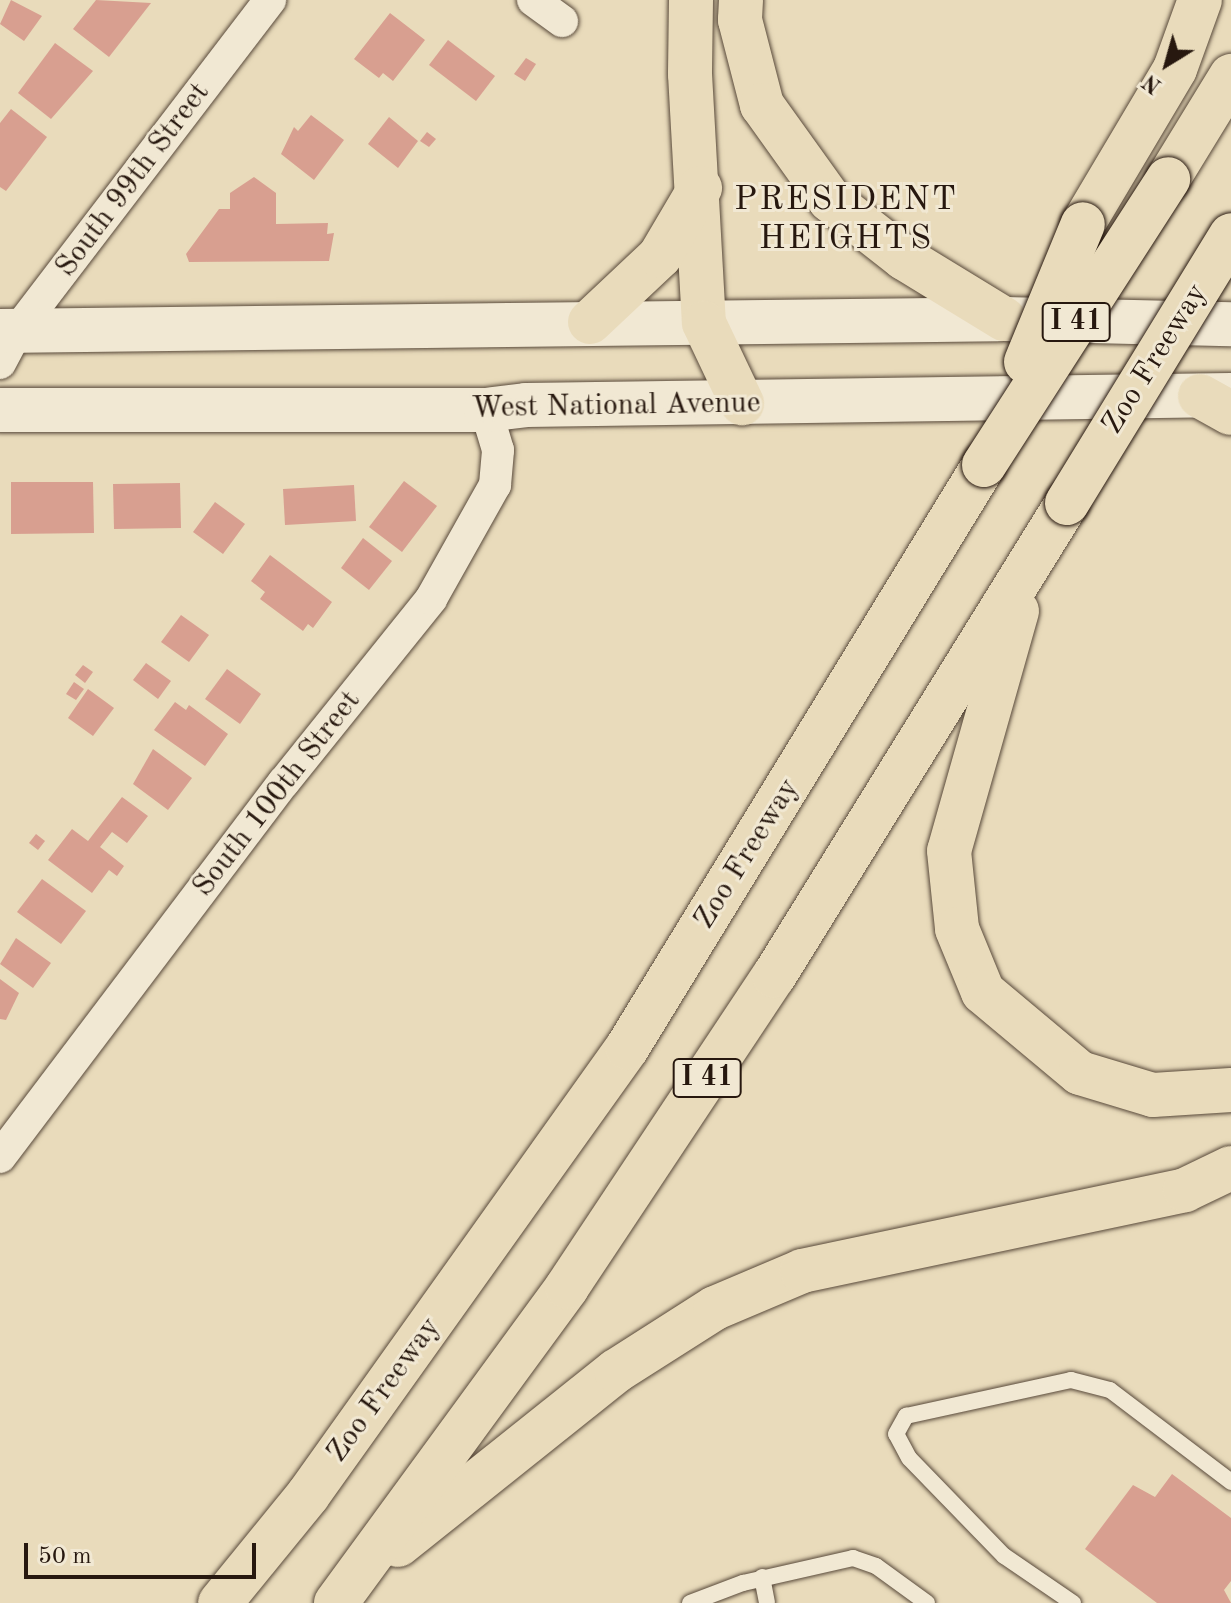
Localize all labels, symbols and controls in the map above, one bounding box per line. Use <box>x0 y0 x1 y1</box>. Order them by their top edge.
north arrow <box>1127 24 1207 104</box>
text: N <box>1139 69 1166 97</box>
street label: South 99th Street <box>48 76 218 284</box>
district label: PRESIDENT HEIGHTS <box>734 180 958 260</box>
street label: Zoo Freeway <box>1095 277 1215 441</box>
road number: I 41 <box>1040 298 1112 346</box>
street label: West National Avenue <box>471 385 761 427</box>
street label: South 100th Street <box>185 684 369 904</box>
street label: Zoo Freeway <box>687 772 807 936</box>
road number: I 41 <box>671 1054 743 1102</box>
street label: Zoo Freeway <box>319 1310 449 1470</box>
scale bar <box>28 1527 260 1577</box>
text: 50 m <box>38 1545 92 1569</box>

